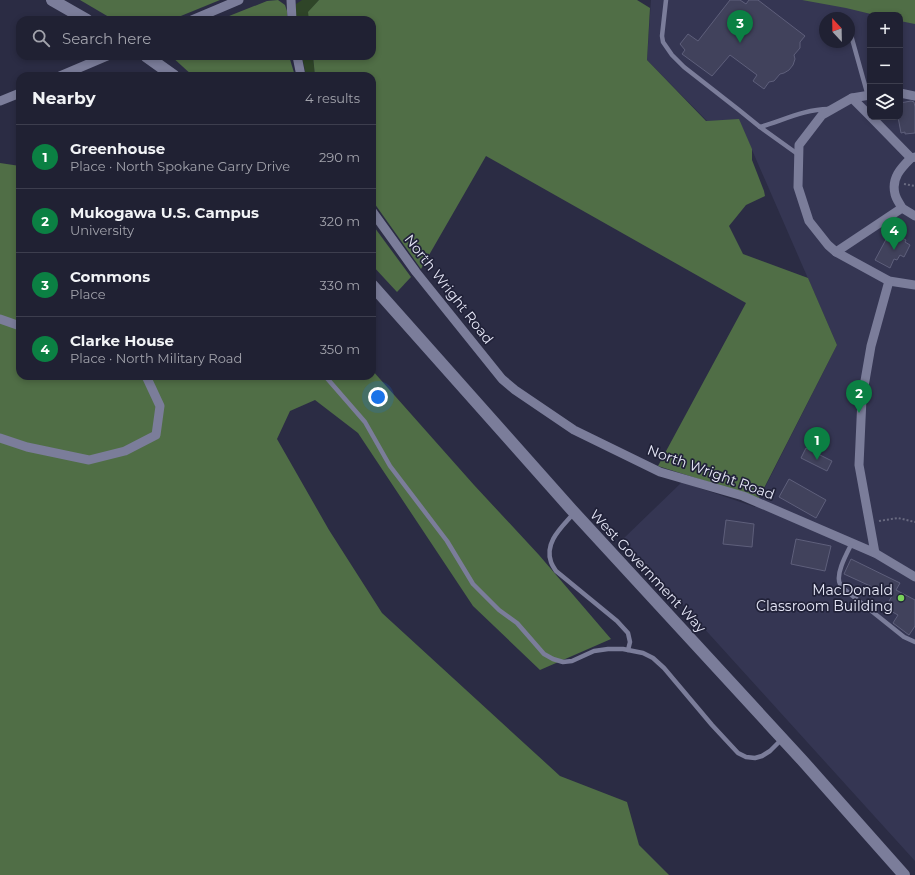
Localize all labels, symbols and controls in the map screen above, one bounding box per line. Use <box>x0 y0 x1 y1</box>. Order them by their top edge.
pin: 3 <box>727 10 753 43</box>
north arrow <box>819 12 855 48</box>
map controls <box>867 12 903 120</box>
button: + <box>867 12 903 48</box>
search box <box>16 16 376 60</box>
icon: search <box>30 27 52 49</box>
text: Search here <box>62 29 151 48</box>
button: − <box>867 48 903 84</box>
button: layers <box>867 84 903 120</box>
text: Nearby <box>32 88 96 108</box>
text: 4 results <box>305 90 360 106</box>
text: Greenhouse <box>70 139 165 158</box>
text: 1 <box>42 149 48 165</box>
text: 290 m <box>319 149 360 165</box>
text: Place · North Spokane Garry Drive <box>70 158 290 174</box>
text: Mukogawa U.S. Campus <box>70 203 259 222</box>
text: 2 <box>41 213 49 229</box>
text: 320 m <box>320 213 360 229</box>
pin: 4 <box>881 217 907 250</box>
text: University <box>70 222 134 238</box>
street label: North Wright Road <box>401 231 497 347</box>
text: Commons <box>70 267 150 286</box>
text: 3 <box>41 277 49 293</box>
text: 330 m <box>320 277 360 293</box>
text: Place <box>70 286 106 302</box>
text: Clarke House <box>70 331 174 350</box>
text: 4 <box>41 341 49 357</box>
text: 350 m <box>320 341 360 357</box>
text: Place · North Military Road <box>70 350 242 366</box>
pin: 2 <box>846 380 872 413</box>
your location <box>368 387 388 407</box>
pin: 1 <box>804 427 830 460</box>
street label: North Wright Road <box>645 441 777 503</box>
street label: West Government Way <box>586 506 710 637</box>
place label: MacDonald Classroom Building <box>756 581 893 615</box>
marker: MacDonald Classroom Building <box>896 593 906 603</box>

